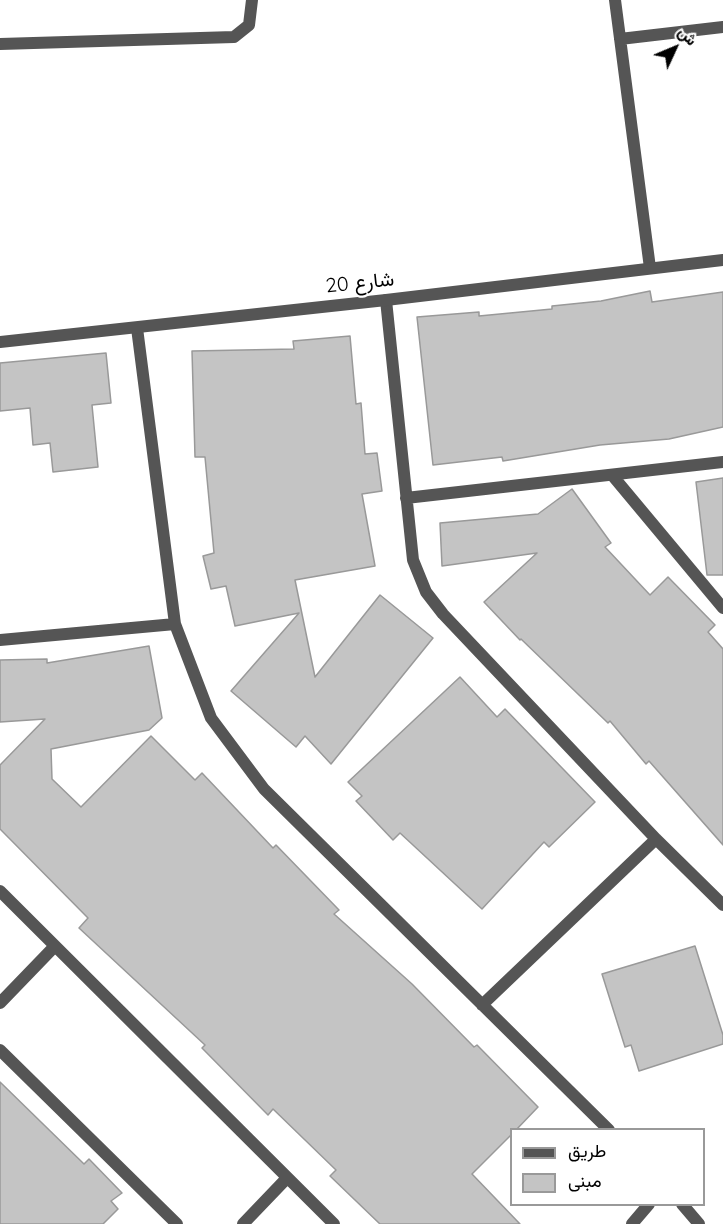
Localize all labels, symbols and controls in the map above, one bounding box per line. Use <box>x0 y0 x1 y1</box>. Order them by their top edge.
north arrow <box>645 18 705 78</box>
text: ش <box>674 22 702 49</box>
street label: شارع 20 <box>325 267 395 299</box>
legend <box>510 1128 705 1206</box>
text: طريق <box>568 1139 606 1162</box>
text: مبنى <box>568 1169 602 1192</box>

